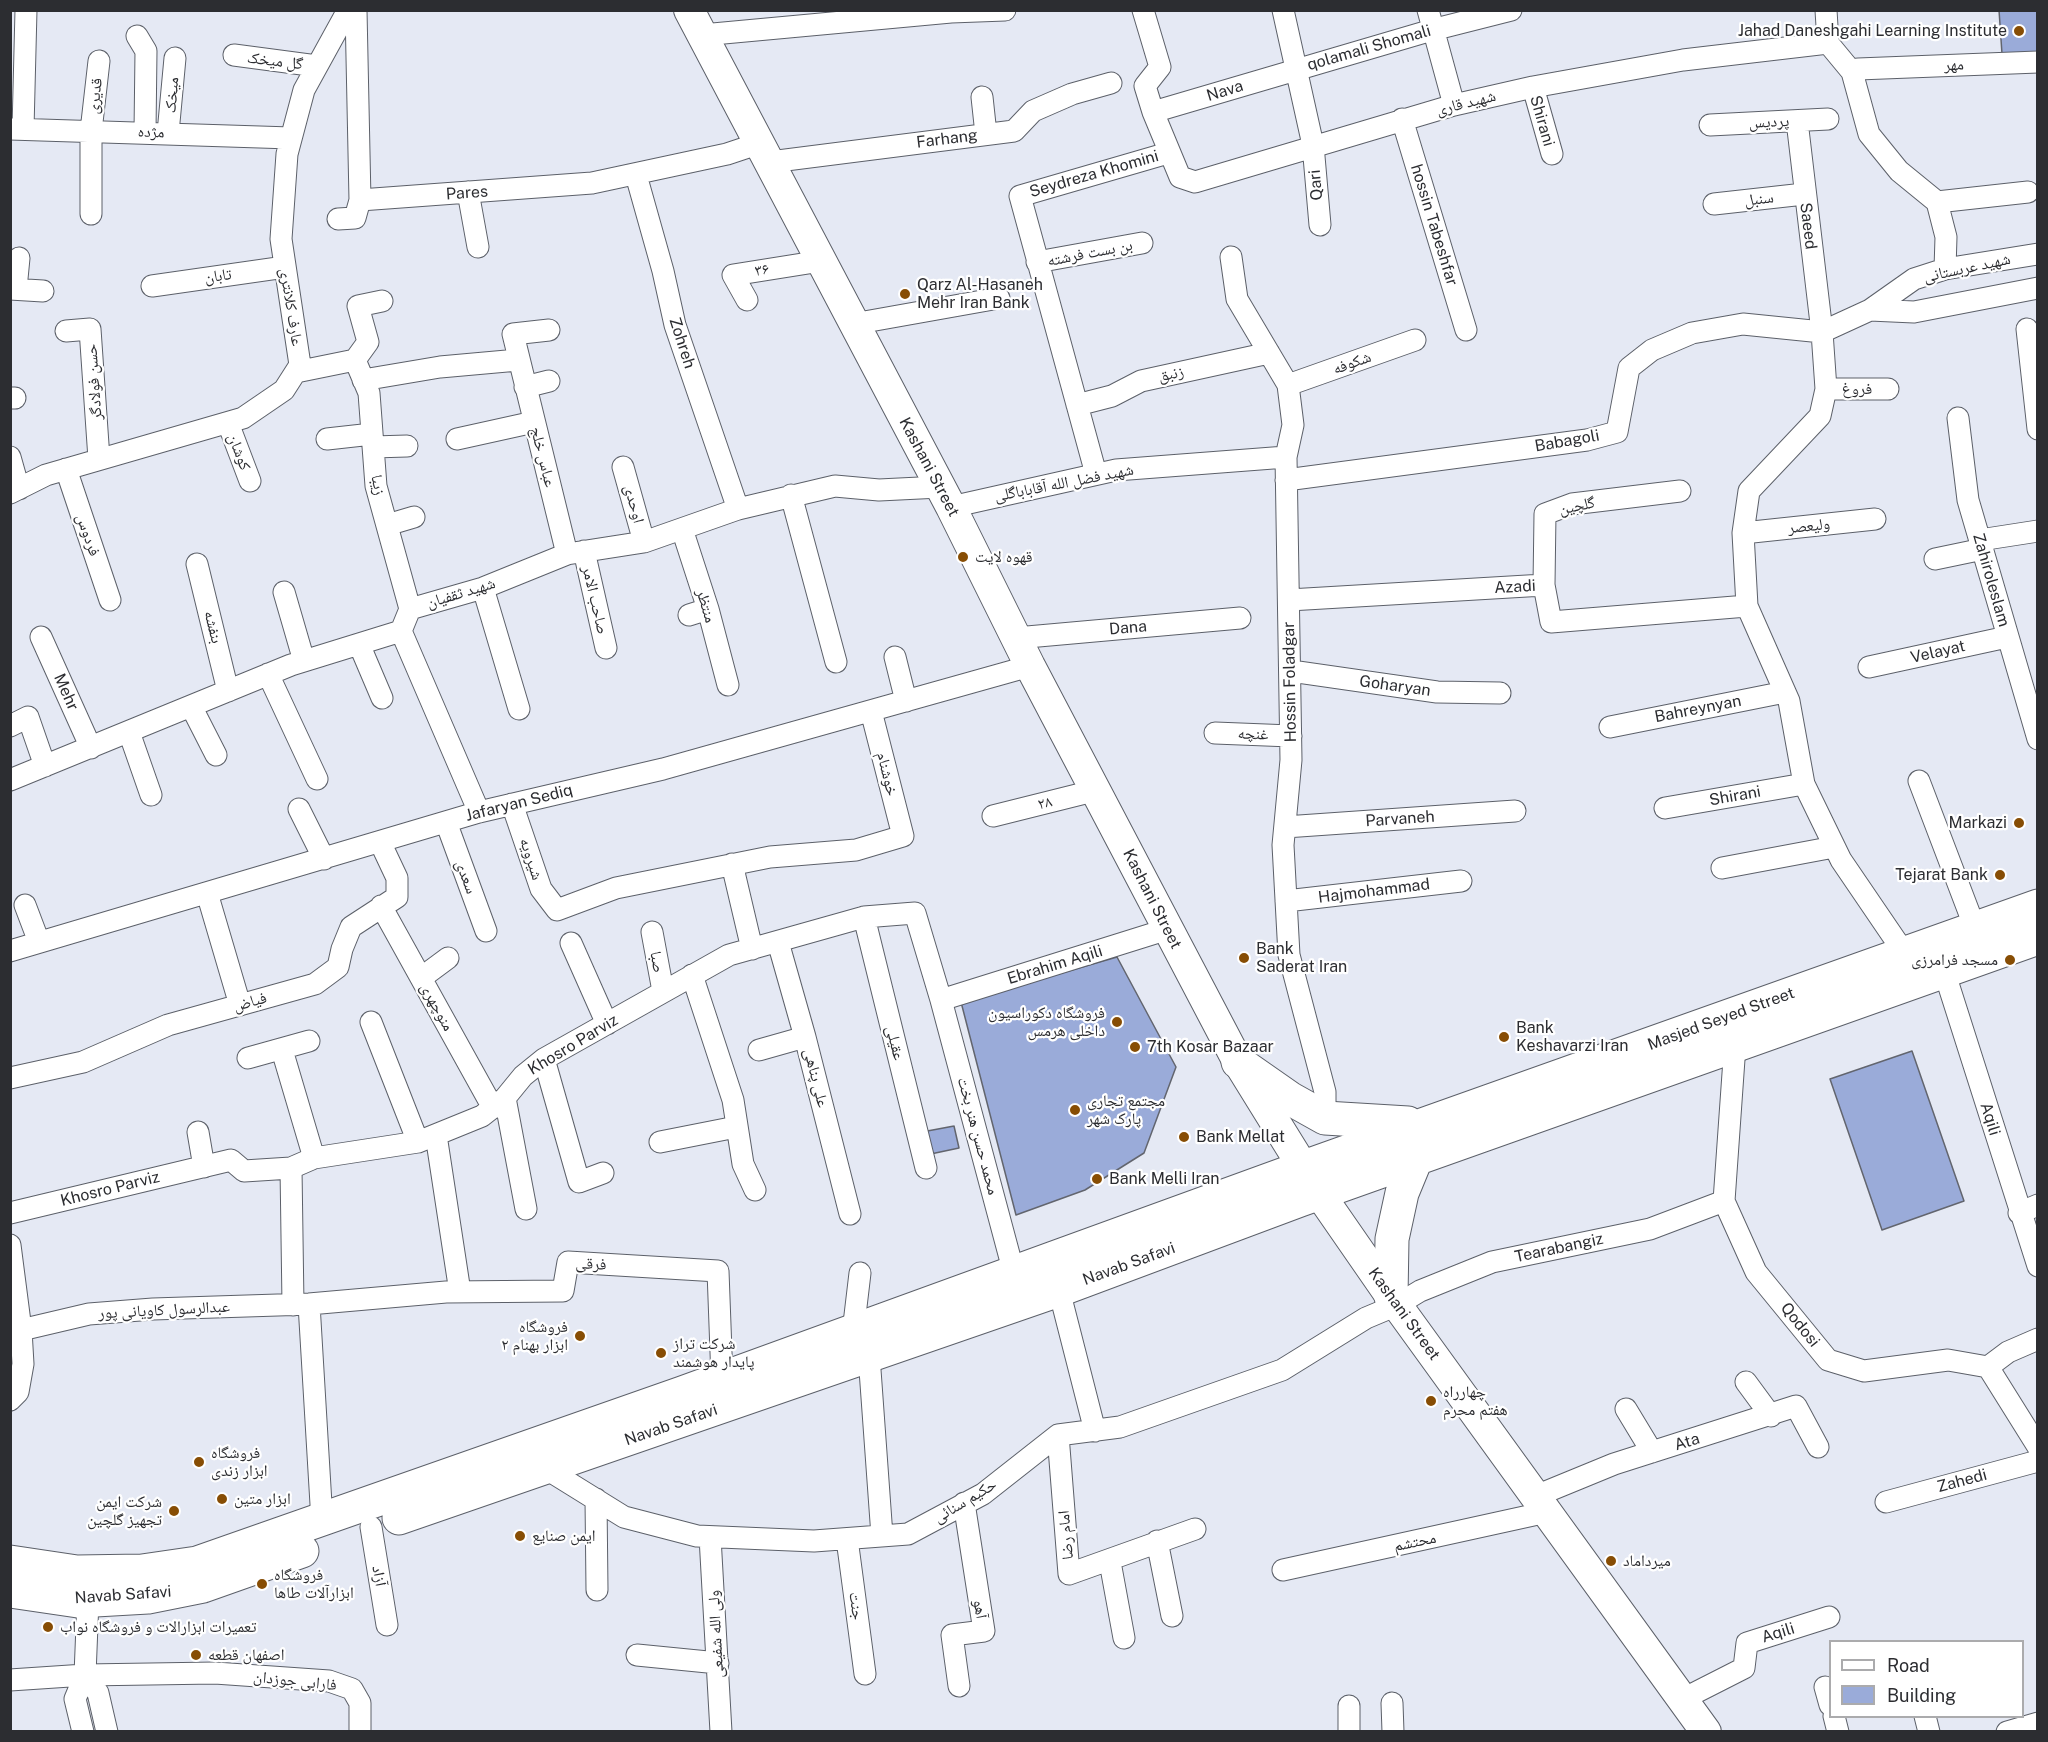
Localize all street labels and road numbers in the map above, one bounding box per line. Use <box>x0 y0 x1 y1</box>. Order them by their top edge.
street label: qolamali Shomali <box>1305 21 1433 75</box>
street label: گل میخک <box>246 48 304 74</box>
street label: مهر <box>1944 55 1964 75</box>
street label: میخک <box>161 76 183 114</box>
street label: Nava <box>1204 76 1246 106</box>
street label: قدیری <box>83 77 107 115</box>
street label: شهید قاری <box>1434 86 1498 120</box>
street label: Shirani <box>1526 93 1558 149</box>
street label: پردیس <box>1748 111 1790 133</box>
street label: مژده <box>137 122 165 142</box>
street label: Farhang <box>915 126 979 152</box>
street label: Seydreza Khomini <box>1027 146 1161 202</box>
street label: hossin Tabeshfar <box>1406 162 1462 288</box>
street label: Qari <box>1305 169 1327 201</box>
street label: Pares <box>445 182 489 204</box>
street label: سنبل <box>1743 188 1775 210</box>
street label: Saeed <box>1796 201 1820 251</box>
street label: بن بست فرشته <box>1046 235 1134 271</box>
street label: شهید عربستانی <box>1922 249 2012 287</box>
street label: ۳۶ <box>753 259 771 281</box>
street label: تابان <box>203 265 233 287</box>
street label: عارف کلانتری <box>275 267 307 347</box>
street label: Zohreh <box>665 315 699 371</box>
street label: حسن فولادگر <box>82 343 106 421</box>
street label: شکوفه <box>1330 347 1374 379</box>
street label: زنبق <box>1157 362 1185 386</box>
street label: فروغ <box>1842 379 1872 399</box>
street label: Kashani Street <box>895 414 963 520</box>
street label: عباس خلج <box>526 425 560 489</box>
street label: Babagoli <box>1533 426 1601 456</box>
street label: کوشان <box>223 431 255 473</box>
street label: شهید فضل الله آقاباباگلی <box>993 460 1135 506</box>
street label: زیبا <box>367 473 389 497</box>
street label: اوحدی <box>620 483 648 525</box>
street label: گلچین <box>1557 493 1597 519</box>
street label: فردوس <box>72 511 104 559</box>
street label: ولیعصر <box>1787 514 1831 538</box>
street label: Zahiroleslam <box>1968 531 2014 629</box>
street label: صاحب الامر <box>578 564 612 636</box>
street label: شهید ثقفیان <box>424 573 498 613</box>
street label: Azadi <box>1494 576 1536 598</box>
street label: منتظر <box>692 587 720 625</box>
street label: بنفشه <box>200 609 226 645</box>
street label: Dana <box>1108 617 1148 639</box>
street label: Hossin Foladgar <box>1279 621 1301 743</box>
street label: Velayat <box>1909 636 1967 668</box>
street label: Mehr <box>49 670 83 714</box>
street label: Goharyan <box>1358 672 1432 700</box>
street label: Bahreynyan <box>1653 691 1743 727</box>
street label: غنچه <box>1237 724 1269 744</box>
street label: خوشنام <box>872 750 902 798</box>
street label: Jafaryan Sediq <box>463 780 575 826</box>
street label: Shirani <box>1708 782 1762 810</box>
street label: ۲۸ <box>1036 792 1054 814</box>
street label: Parvaneh <box>1365 807 1435 831</box>
street label: شیرویه <box>515 836 547 882</box>
street label: Kashani Street <box>1119 846 1185 952</box>
street label: سعدی <box>451 857 481 897</box>
street label: Hajmohammad <box>1317 875 1431 907</box>
street label: Ebrahim Aqili <box>1005 941 1105 989</box>
street label: صبا <box>646 950 668 974</box>
street label: منوچهری <box>416 980 458 1034</box>
street label: Masjed Seyed Street <box>1645 983 1797 1055</box>
street label: فیاض <box>231 988 269 1016</box>
street label: Khosro Parviz <box>525 1011 621 1079</box>
street label: عقیلی <box>881 1024 909 1062</box>
street label: علی پناهی <box>799 1046 833 1110</box>
street label: محمد حسن هنر بخت <box>953 1075 1003 1197</box>
street label: Aqili <box>1976 1100 2004 1138</box>
street label: Khosro Parviz <box>59 1167 161 1211</box>
street label: Tearabangiz <box>1513 1229 1605 1267</box>
street label: Navab Safavi <box>1080 1238 1178 1290</box>
street label: فرقی <box>575 1254 607 1274</box>
street label: Kashani Street <box>1364 1264 1444 1364</box>
street label: عبدالرسول کاویانی پور <box>98 1297 230 1323</box>
street label: Qodosi <box>1776 1299 1824 1351</box>
street label: Navab Safavi <box>622 1400 720 1450</box>
street label: Ata <box>1672 1429 1702 1455</box>
street label: Zahedi <box>1935 1465 1989 1497</box>
street label: حکیم سنائی <box>930 1475 1000 1527</box>
street label: امام رضا <box>1054 1509 1078 1561</box>
street label: محتشم <box>1392 1528 1438 1556</box>
street label: آزاد <box>368 1564 390 1588</box>
street label: Navab Safavi <box>74 1582 172 1608</box>
street label: ولی الله شفیعی <box>704 1590 728 1678</box>
street label: جنت <box>845 1591 867 1621</box>
street label: آهو <box>969 1598 991 1620</box>
street label: Aqili <box>1759 1619 1797 1647</box>
street label: فارابی جوزدان <box>252 1667 338 1695</box>

